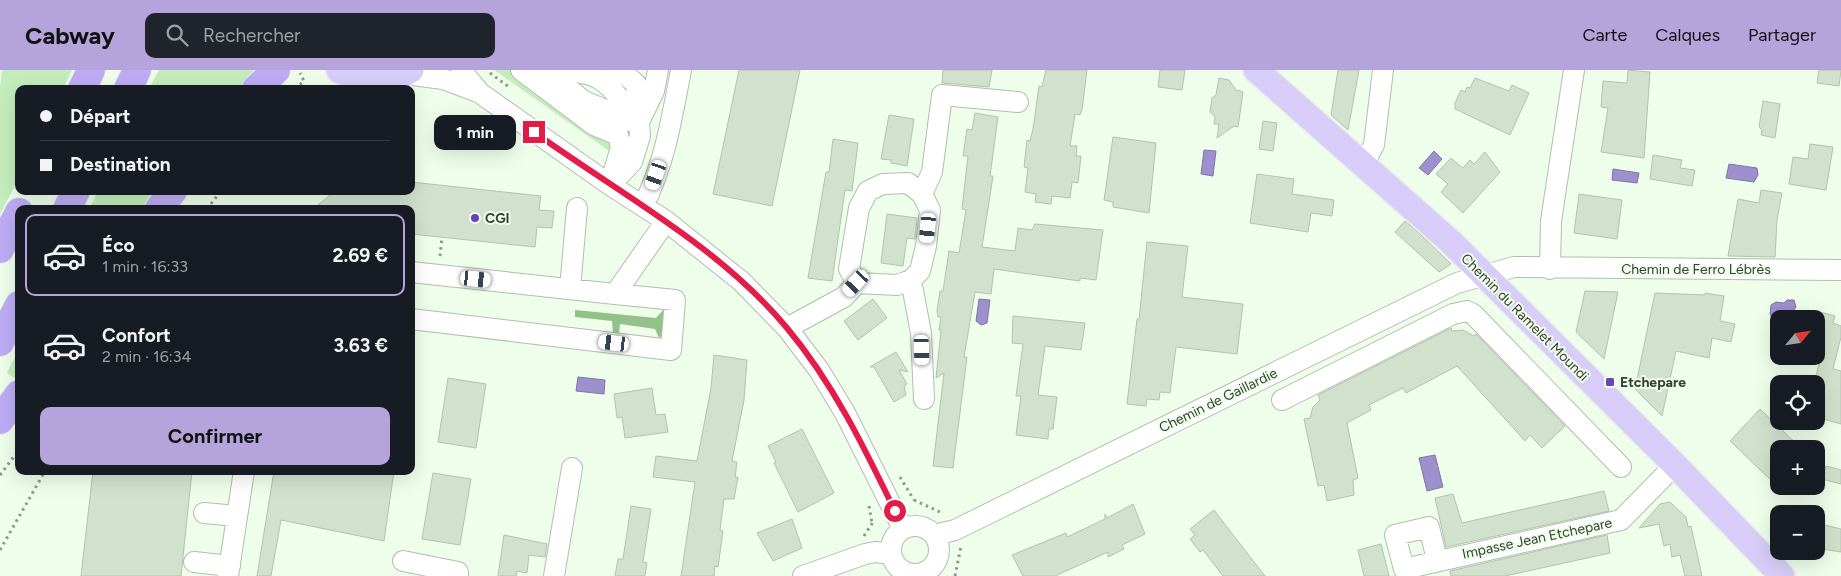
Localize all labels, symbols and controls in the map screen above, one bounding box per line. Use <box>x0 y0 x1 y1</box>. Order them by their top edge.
search box <box>145 13 495 58</box>
text: Cabway <box>25 21 115 50</box>
icon: search <box>163 21 191 49</box>
text: Rechercher <box>203 24 301 47</box>
text: Carte <box>1582 24 1627 46</box>
text: Calques <box>1655 24 1720 46</box>
text: Partager <box>1748 24 1816 46</box>
text: Départ <box>70 105 130 128</box>
callout: 1 min <box>434 114 516 150</box>
route end <box>523 121 545 143</box>
text: 1 min <box>456 123 494 142</box>
text: Destination <box>70 153 171 176</box>
car <box>644 158 667 192</box>
place label: CGI <box>485 210 510 227</box>
marker: CGI <box>469 212 481 224</box>
car <box>918 212 937 244</box>
icon: car <box>42 233 87 278</box>
text: Éco <box>102 234 135 257</box>
text: 2.69 € <box>333 244 388 267</box>
street label: Chemin du Ramelet Moundi <box>1457 250 1592 385</box>
text: 1 min · 16:33 <box>102 257 188 276</box>
street label: Chemin de Ferro Lébrès <box>1621 261 1771 278</box>
car <box>840 267 871 299</box>
car <box>460 270 491 288</box>
north arrow <box>1770 310 1825 365</box>
map controls <box>1770 310 1825 560</box>
icon: car <box>42 323 87 368</box>
text: Confort <box>102 324 171 347</box>
text: 3.63 € <box>333 334 388 357</box>
car <box>598 334 629 352</box>
car <box>913 335 930 365</box>
text: 2 min · 16:34 <box>102 347 191 366</box>
street label: Chemin de Gaillardie <box>1156 364 1280 436</box>
place label: Etchepare <box>1620 374 1686 391</box>
button: locate <box>1770 375 1825 430</box>
marker: Etchepare <box>1604 376 1616 388</box>
button: Confirmer <box>40 407 390 465</box>
button: + <box>1770 440 1825 495</box>
route start <box>884 500 906 522</box>
button: − <box>1770 505 1825 560</box>
street label: Impasse Jean Etchepare <box>1461 514 1614 563</box>

